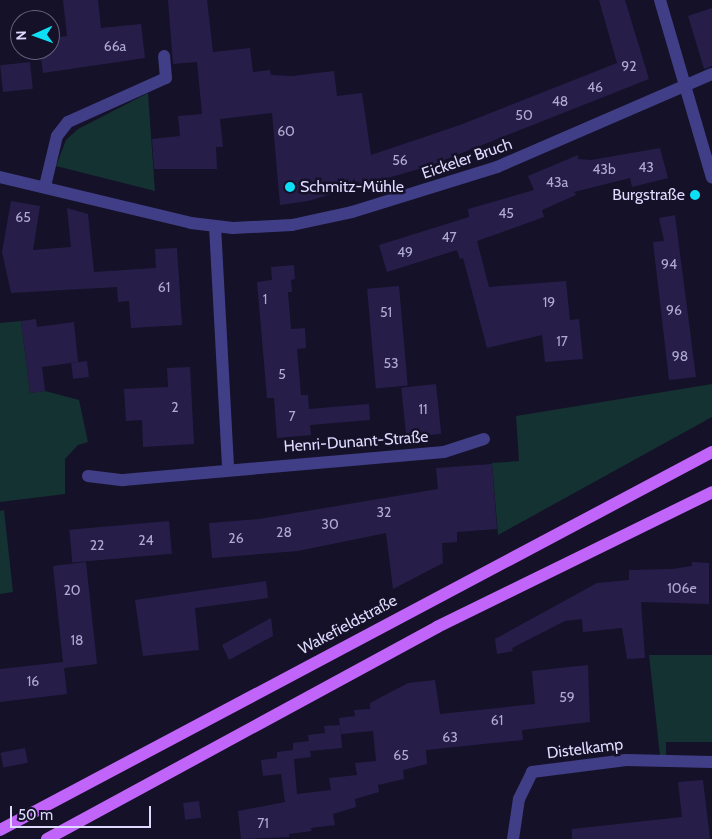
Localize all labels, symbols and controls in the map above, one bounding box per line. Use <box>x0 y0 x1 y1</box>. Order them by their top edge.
north arrow <box>10 10 60 60</box>
text: N <box>12 30 30 41</box>
house number: 66a <box>104 38 126 54</box>
house number: 92 <box>621 58 637 74</box>
house number: 46 <box>587 79 603 95</box>
house number: 48 <box>552 93 568 109</box>
house number: 50 <box>515 107 533 123</box>
house number: 60 <box>277 123 295 139</box>
street label: Eickeler Bruch <box>419 135 515 183</box>
house number: 56 <box>392 152 408 168</box>
house number: 43 <box>638 159 654 175</box>
house number: 43b <box>592 161 616 177</box>
house number: 43a <box>546 174 568 190</box>
place label: Schmitz-Mühle <box>300 177 404 197</box>
marker: Schmitz-Mühle <box>284 181 296 193</box>
place label: Burgstraße <box>612 185 685 205</box>
marker: Burgstraße <box>689 189 701 201</box>
house number: 45 <box>498 205 514 221</box>
house number: 65 <box>15 209 31 225</box>
house number: 47 <box>441 229 457 245</box>
house number: 49 <box>397 244 413 260</box>
house number: 94 <box>661 256 677 272</box>
house number: 61 <box>158 279 170 295</box>
house number: 1 <box>263 291 267 307</box>
house number: 19 <box>543 294 555 310</box>
house number: 96 <box>666 302 682 318</box>
house number: 51 <box>380 304 392 320</box>
house number: 17 <box>556 333 568 349</box>
house number: 98 <box>672 348 688 364</box>
house number: 53 <box>383 355 399 371</box>
house number: 5 <box>278 366 286 382</box>
house number: 2 <box>171 399 179 415</box>
house number: 11 <box>418 401 428 417</box>
house number: 7 <box>288 408 296 424</box>
street label: Henri-Dunant-Straße <box>283 427 429 457</box>
house number: 32 <box>377 504 391 520</box>
house number: 30 <box>321 516 339 532</box>
house number: 28 <box>276 524 292 540</box>
house number: 26 <box>228 530 244 546</box>
house number: 24 <box>138 532 154 548</box>
house number: 22 <box>90 537 104 553</box>
house number: 106e <box>667 580 697 596</box>
house number: 20 <box>63 582 81 598</box>
street label: Wakefieldstraße <box>296 591 400 659</box>
house number: 18 <box>70 632 84 648</box>
house number: 16 <box>27 673 39 689</box>
house number: 59 <box>559 689 575 705</box>
house number: 61 <box>491 712 503 728</box>
house number: 63 <box>442 729 458 745</box>
street label: Distelkamp <box>546 735 624 763</box>
house number: 65 <box>393 747 409 763</box>
scale bar <box>12 796 154 828</box>
text: 50 m <box>18 806 53 824</box>
house number: 71 <box>257 815 269 831</box>

